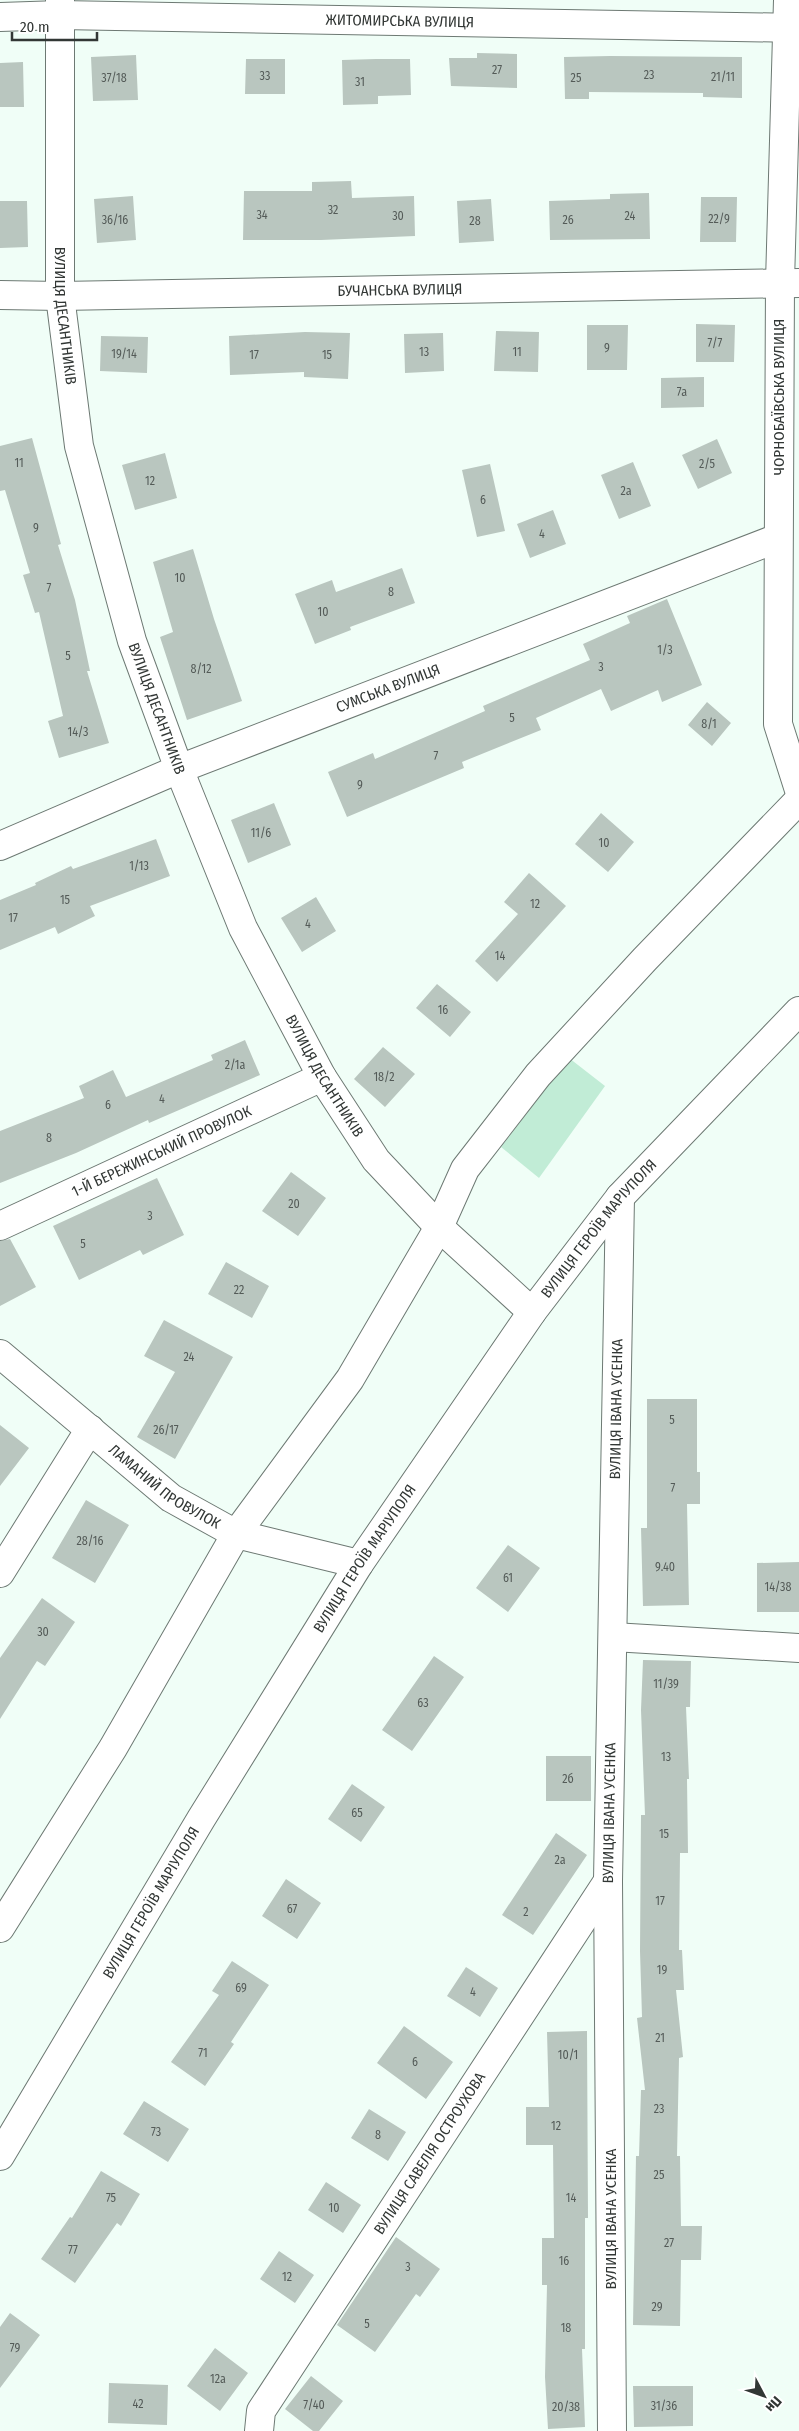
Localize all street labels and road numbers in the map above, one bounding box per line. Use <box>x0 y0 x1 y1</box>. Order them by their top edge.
street label: ЖИТОМИРСЬКА ВУЛИЦЯ <box>325 11 474 31</box>
street label: ВУЛИЦЯ ДЕСАНТНИКІВ <box>51 247 80 386</box>
street label: БУЧАНСЬКА ВУЛИЦЯ <box>337 280 463 300</box>
street label: ЧОРНОБАЇВСЬКА ВУЛИЦЯ <box>770 319 788 475</box>
street label: ВУЛИЦЯ ДЕСАНТНИКІВ <box>124 640 189 777</box>
street label: СУМСЬКА ВУЛИЦЯ <box>334 660 443 717</box>
street label: ВУЛИЦЯ ДЕСАНТНИКІВ <box>282 1012 368 1140</box>
street label: 1-Й БЕРЕЖИНСЬКИЙ ПРОВУЛОК <box>69 1102 254 1201</box>
street label: ВУЛИЦЯ ГЕРОЇВ МАРІУПОЛЯ <box>537 1156 660 1301</box>
street label: ВУЛИЦЯ ІВАНА УСЕНКА <box>606 1338 627 1480</box>
street label: ЛАМАНИЙ ПРОВУЛОК <box>105 1441 224 1533</box>
street label: ВУЛИЦЯ ГЕРОЇВ МАРІУПОЛЯ <box>310 1481 420 1636</box>
street label: ВУЛИЦЯ ІВАНА УСЕНКА <box>599 1742 619 1884</box>
street label: ВУЛИЦЯ ГЕРОЇВ МАРІУПОЛЯ <box>99 1824 203 1982</box>
street label: ВУЛИЦЯ САВЕЛІЯ ОСТРОУХОВА <box>370 2069 489 2238</box>
street label: ВУЛИЦЯ ІВАНА УСЕНКА <box>602 2148 620 2289</box>

